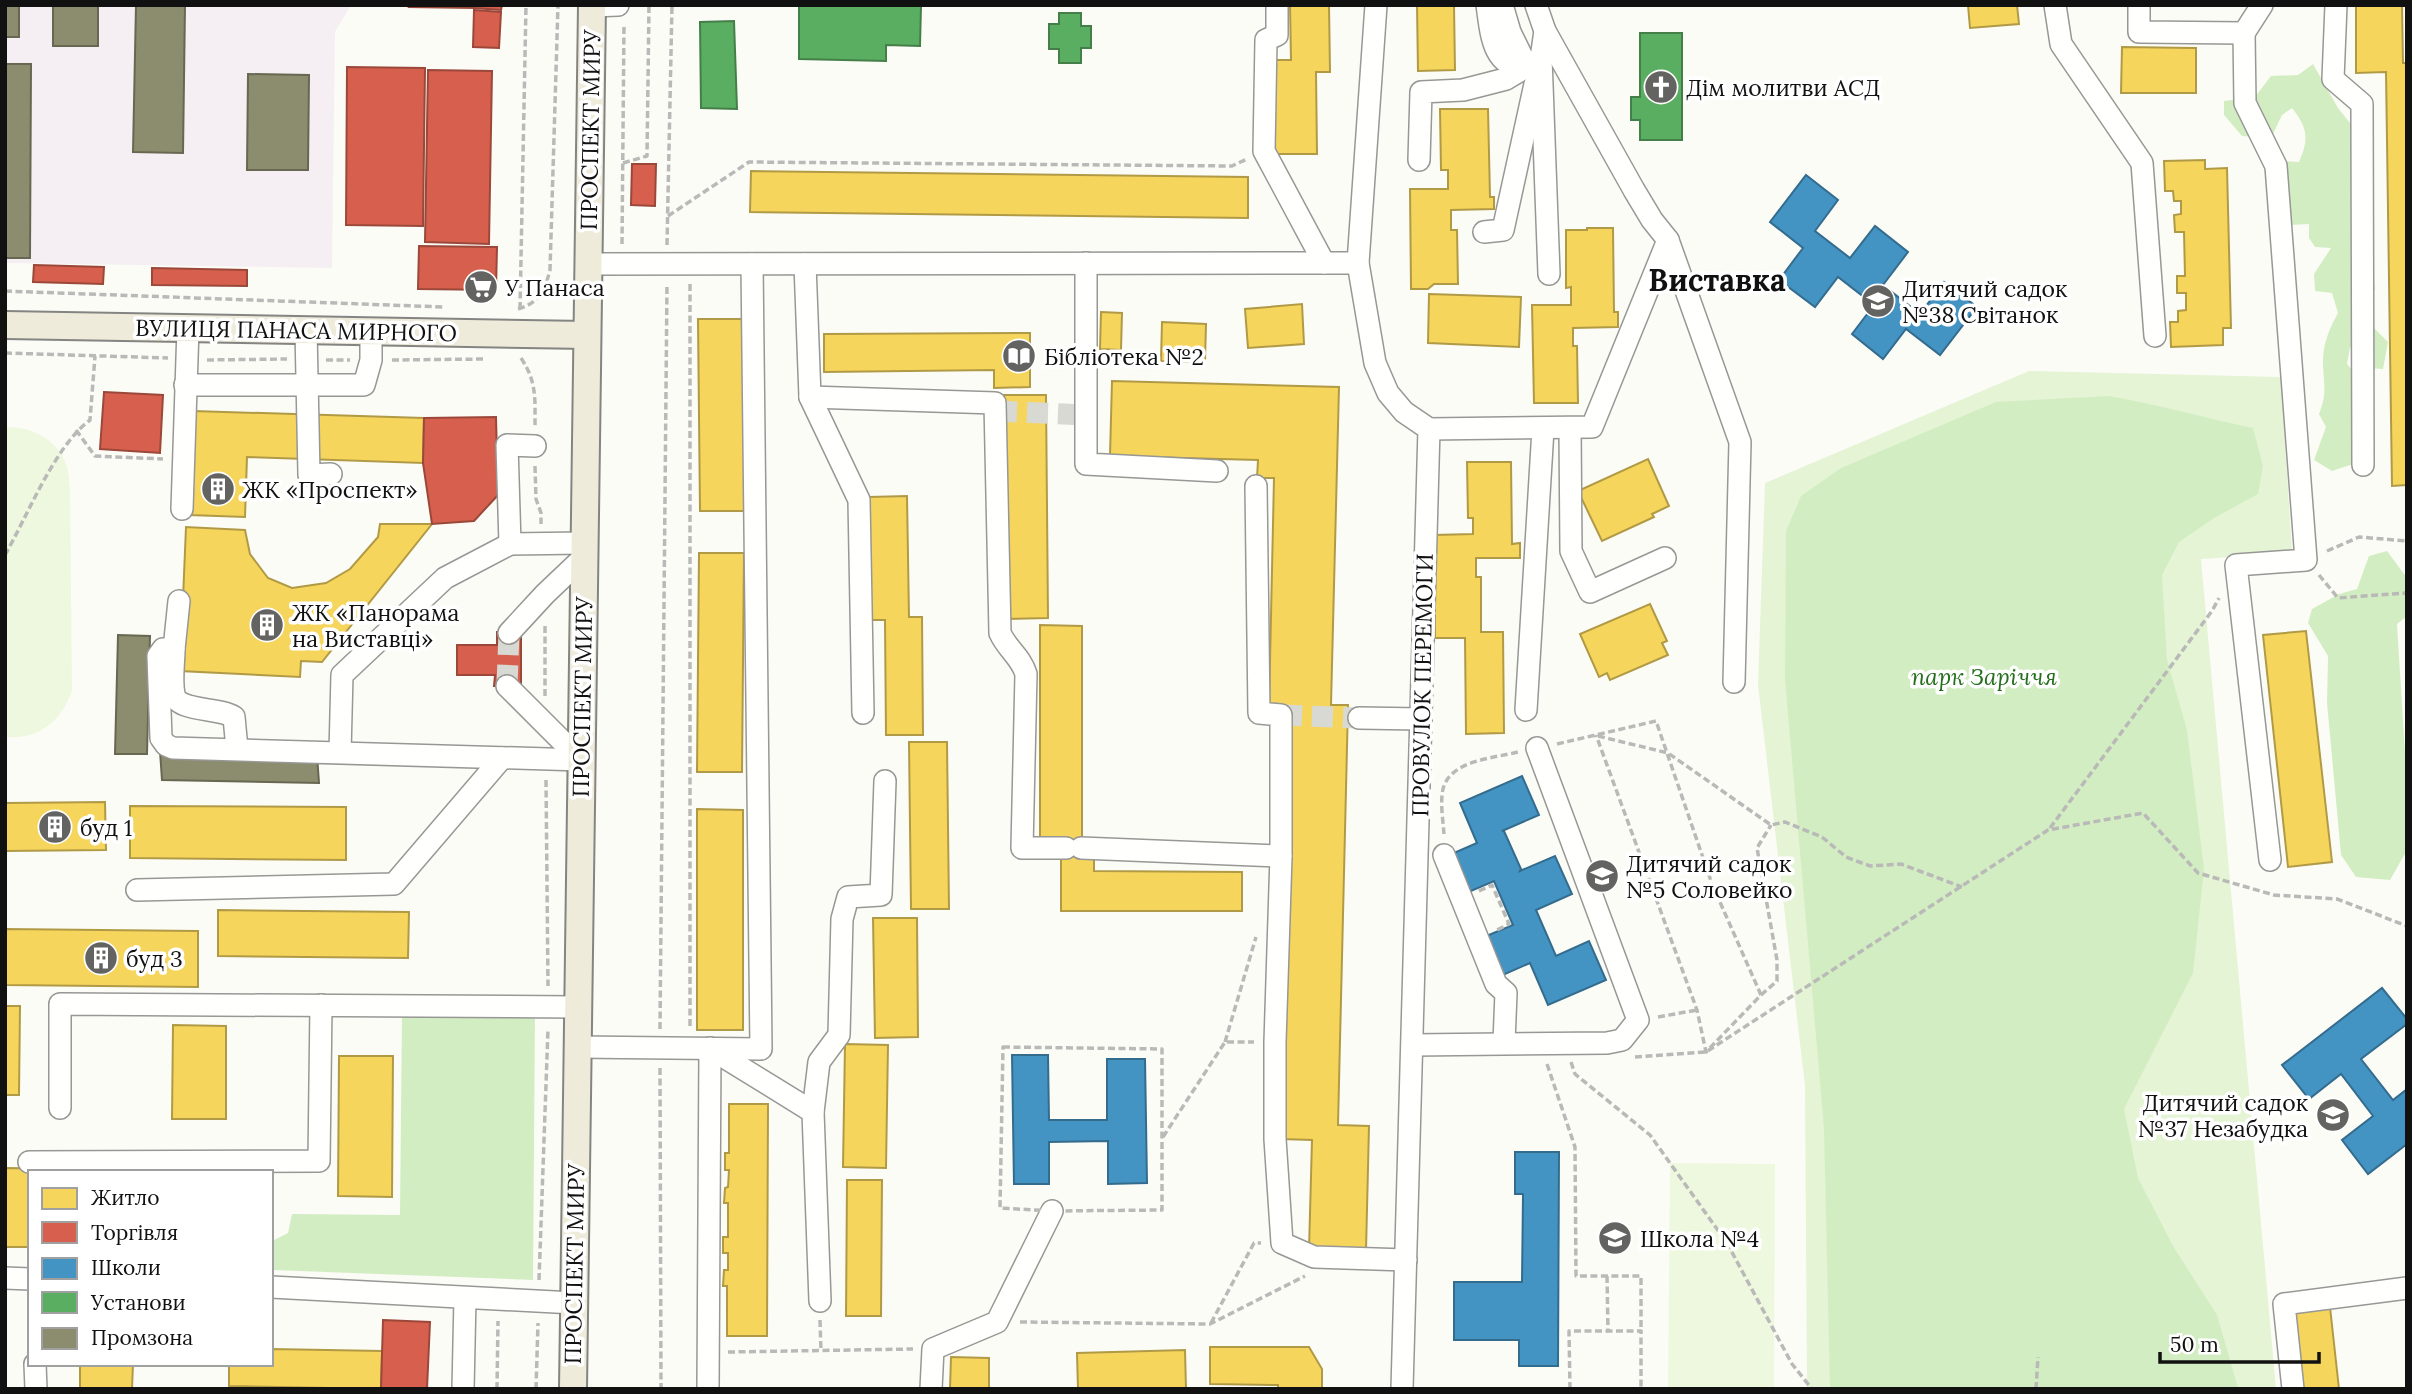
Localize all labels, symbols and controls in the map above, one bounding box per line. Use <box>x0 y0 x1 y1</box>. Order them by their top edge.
street label: ПРОСПЕКТ МИРУ <box>574 28 606 231</box>
church icon: Дім молитви АСД <box>1642 68 1680 106</box>
place label: Дім молитви АСД <box>1686 73 1880 102</box>
district label: Виставка <box>1648 261 1786 299</box>
supermarket icon: У Панаса <box>462 268 500 306</box>
place label: У Панаса <box>504 273 605 302</box>
place label: Дитячий садок №38 Світанок <box>1902 274 2068 329</box>
school or university icon: Дитячий садок №38 Світанок <box>1859 282 1897 320</box>
street label: ВУЛИЦЯ ПАНАСА МИРНОГО <box>135 313 457 347</box>
library icon: Бібліотека №2 <box>1000 337 1038 375</box>
place label: Бібліотека №2 <box>1044 342 1204 371</box>
building icon: ЖК «Проспект» <box>199 470 237 508</box>
place label: ЖК «Проспект» <box>242 475 418 504</box>
street label: ПРОВУЛОК ПЕРЕМОГИ <box>1405 553 1439 817</box>
street label: ПРОСПЕКТ МИРУ <box>566 595 598 798</box>
place label: ЖК «Панорама на Виставці» <box>292 598 460 653</box>
building icon: ЖК «Панорама на Виставці» <box>248 606 286 644</box>
park label: парк Заріччя <box>1911 662 2057 691</box>
building icon: буд 1 <box>36 808 74 846</box>
place label: буд 1 <box>80 813 133 842</box>
place label: Дитячий садок №5 Соловейко <box>1626 849 1792 904</box>
school or university icon: Дитячий садок №5 Соловейко <box>1583 857 1621 895</box>
building icon: буд 3 <box>82 939 120 977</box>
place label: буд 3 <box>126 944 183 973</box>
place label: Дитячий садок №37 Незабудка <box>2138 1088 2309 1143</box>
school or university icon: Дитячий садок №37 Незабудка <box>2314 1096 2352 1134</box>
street label: ПРОСПЕКТ МИРУ <box>558 1162 590 1365</box>
legend <box>28 1170 273 1366</box>
text: Житло <box>91 1184 160 1211</box>
text: Торгівля <box>91 1219 178 1246</box>
school or university icon: Школа №4 <box>1596 1219 1634 1257</box>
place label: Школа №4 <box>1640 1224 1759 1253</box>
text: Школи <box>91 1254 161 1281</box>
text: Установи <box>90 1289 186 1316</box>
scale bar <box>2160 1320 2319 1364</box>
text: Промзона <box>91 1324 193 1351</box>
text: 50 m <box>2170 1331 2219 1358</box>

